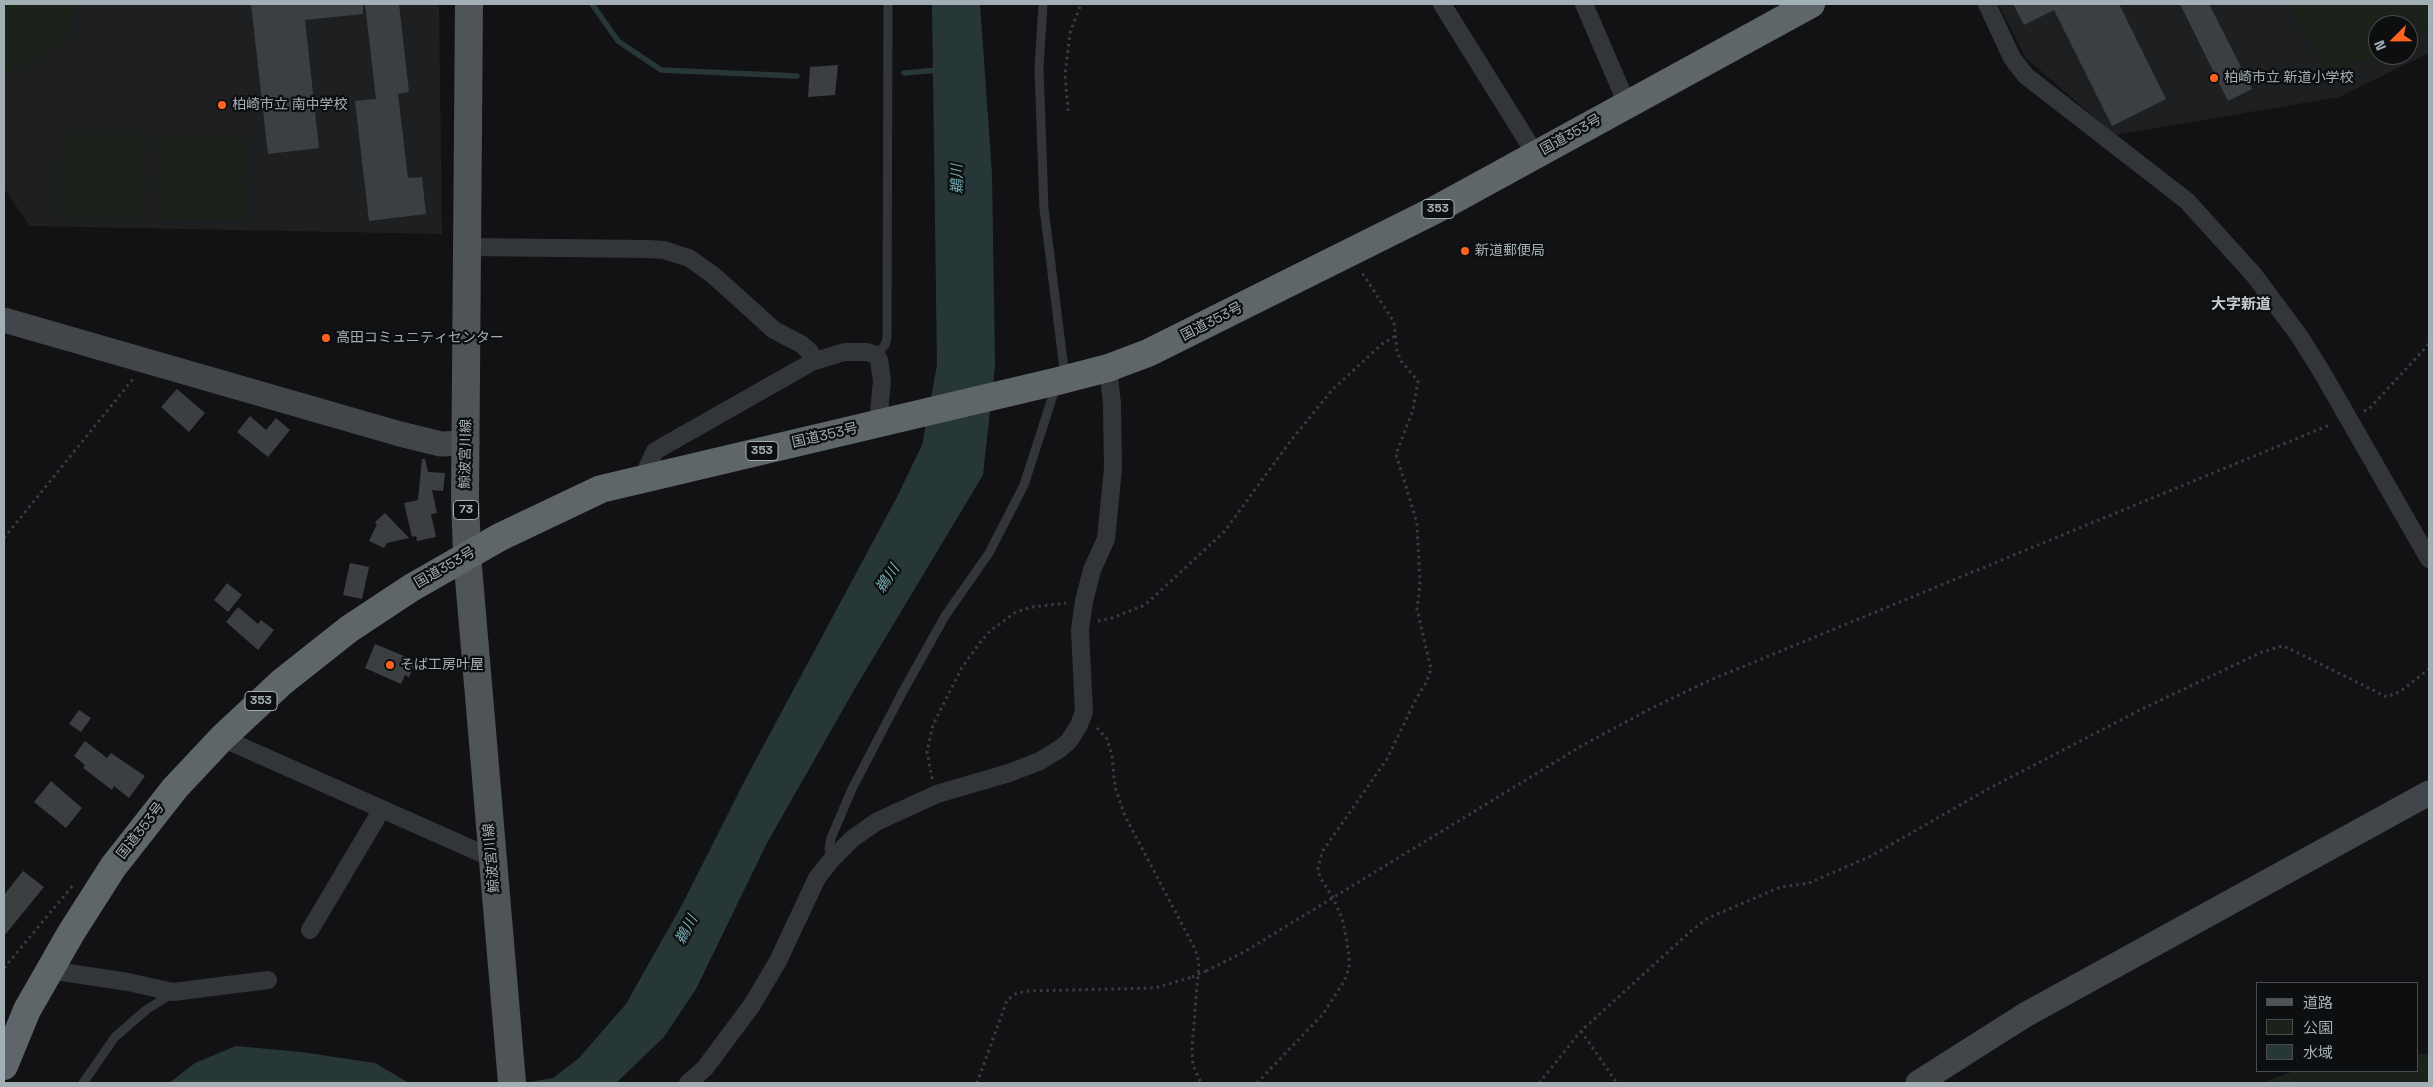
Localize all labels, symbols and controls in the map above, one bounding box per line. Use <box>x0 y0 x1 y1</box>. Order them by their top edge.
north arrow <box>2368 15 2418 65</box>
text: N <box>2370 38 2390 53</box>
place label: 柏崎市立 新道小学校 <box>2224 70 2354 86</box>
marker: 柏崎市立 新道小学校 <box>2208 72 2220 84</box>
place label: 柏崎市立 南中学校 <box>232 97 348 113</box>
marker: 柏崎市立 南中学校 <box>216 99 228 111</box>
street label: 国道353号 <box>1537 111 1605 159</box>
water label: 鵜川 <box>949 164 967 194</box>
road number: 353 <box>1422 200 1454 218</box>
place label: 新道郵便局 <box>1475 243 1545 259</box>
marker: 新道郵便局 <box>1459 245 1471 257</box>
district label: 大字新道 <box>2211 296 2271 314</box>
street label: 国道353号 <box>1178 299 1246 345</box>
place label: 高田コミュニティセンター <box>336 330 504 346</box>
marker: 高田コミュニティセンター <box>320 332 332 344</box>
street label: 鯨波宮川線 <box>457 419 475 489</box>
street label: 国道353号 <box>790 420 860 452</box>
road number: 353 <box>746 442 778 461</box>
road number: 73 <box>454 500 478 520</box>
street label: 国道353号 <box>412 544 478 592</box>
water label: 鵜川 <box>872 562 904 596</box>
place label: そば工房叶屋 <box>400 657 484 673</box>
marker: そば工房叶屋 <box>384 659 396 671</box>
road number: 353 <box>245 691 277 710</box>
street label: 国道353号 <box>114 799 168 863</box>
street label: 鯨波宮川線 <box>481 822 503 894</box>
water label: 鵜川 <box>672 913 702 947</box>
legend <box>2256 982 2418 1072</box>
text: 道路 <box>2303 993 2333 1012</box>
text: 公園 <box>2303 1018 2333 1037</box>
text: 水域 <box>2303 1043 2333 1062</box>

